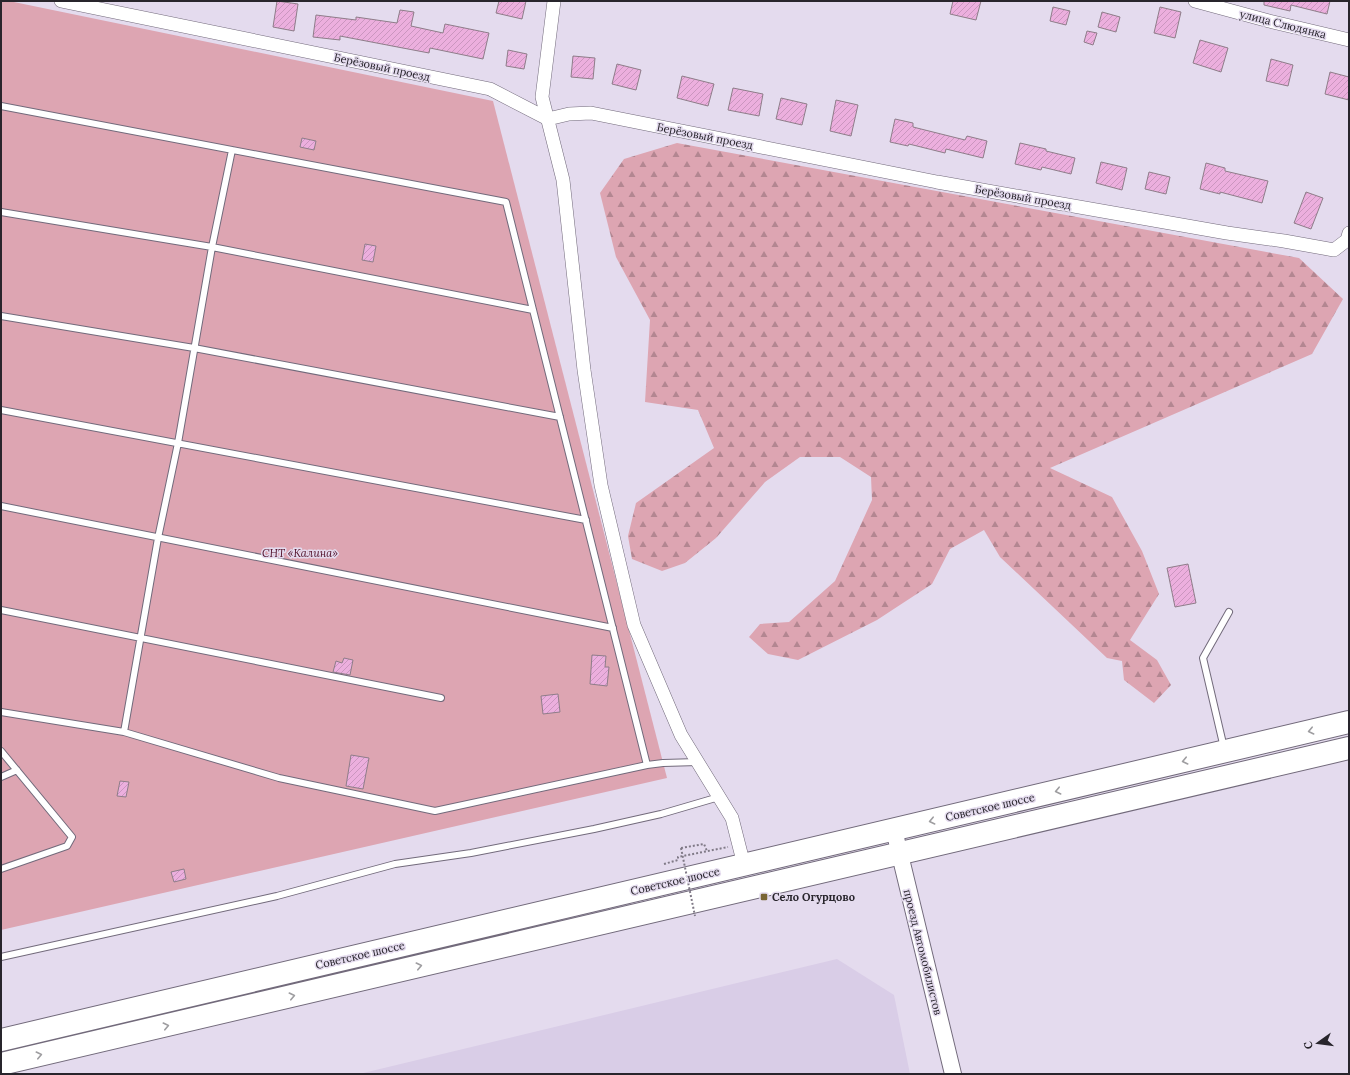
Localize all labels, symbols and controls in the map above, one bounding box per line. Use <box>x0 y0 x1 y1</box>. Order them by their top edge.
street label: улица Слюдянка <box>1238 6 1328 42</box>
street label: Берёзовый проезд <box>333 50 432 84</box>
street label: Берёзовый проезд <box>656 120 755 152</box>
street label: Берёзовый проезд <box>974 182 1073 212</box>
park label: СНТ «Калина» <box>262 546 338 560</box>
one-way arrow <box>1308 726 1315 735</box>
one-way arrow <box>1181 756 1188 765</box>
one-way arrow <box>1055 786 1062 795</box>
street label: Советское шоссе <box>944 790 1036 824</box>
one-way arrow <box>928 816 935 825</box>
street label: Советское шоссе <box>629 864 721 898</box>
street label: проезд Автомобилистов <box>901 888 945 1017</box>
place label: Село Огурцово <box>772 890 855 904</box>
marker: Село Огурцово <box>759 892 769 902</box>
street label: Советское шоссе <box>314 938 406 972</box>
one-way arrow <box>415 962 422 971</box>
one-way arrow <box>289 992 295 1000</box>
one-way arrow <box>162 1022 169 1030</box>
north arrow <box>1298 1023 1338 1063</box>
text: С <box>1300 1040 1316 1051</box>
one-way arrow <box>36 1052 42 1060</box>

